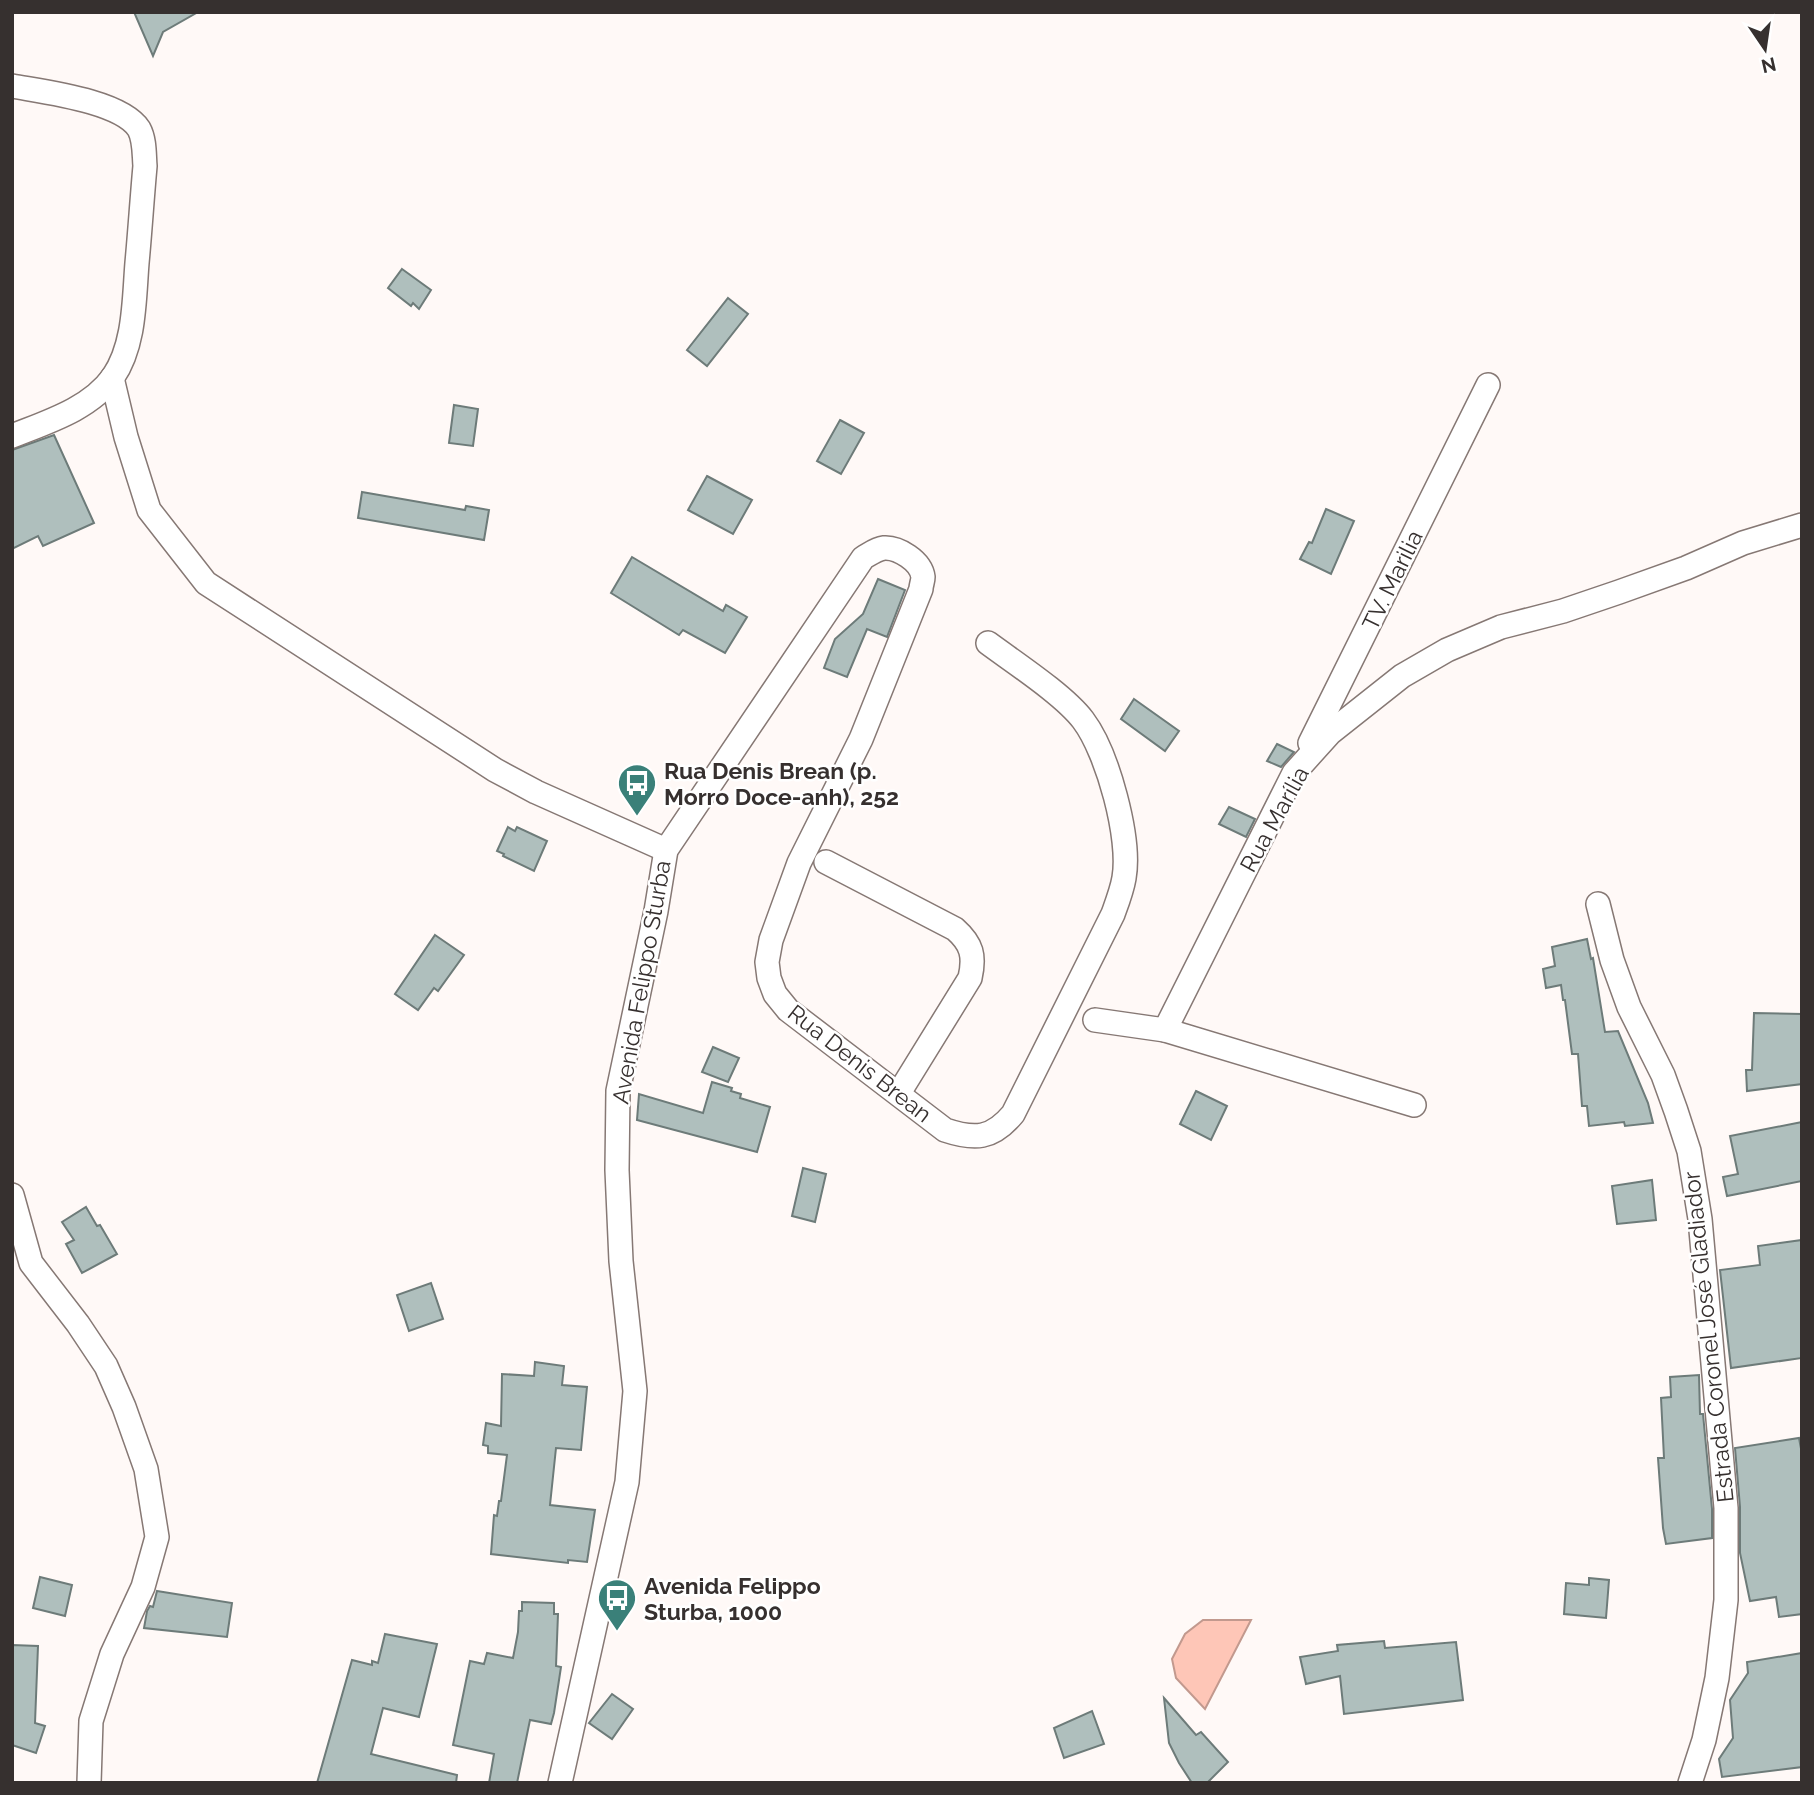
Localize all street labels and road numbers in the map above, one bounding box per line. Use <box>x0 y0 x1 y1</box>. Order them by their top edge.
street label: TV. Marilia <box>1356 526 1428 634</box>
street label: Rua Marília <box>1234 762 1314 876</box>
street label: Avenida Felippo Sturba <box>606 858 676 1106</box>
street label: Rua Denis Brean <box>783 999 937 1127</box>
street label: Estrada Coronel José Gladiador <box>1677 1170 1739 1504</box>

